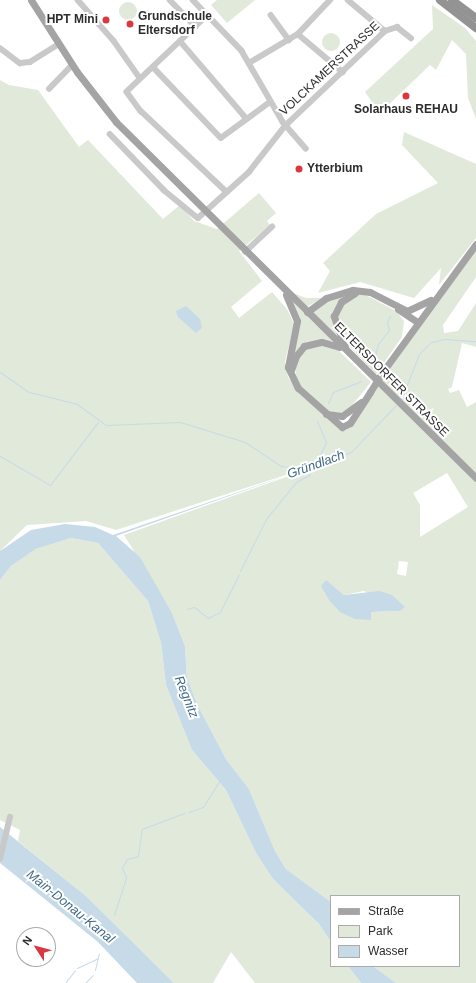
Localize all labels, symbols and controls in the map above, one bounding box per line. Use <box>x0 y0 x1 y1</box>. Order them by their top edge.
place label: Grundschule Eltersdorf <box>138 10 212 38</box>
place label: HPT Mini <box>47 13 98 27</box>
marker: HPT Mini <box>101 15 111 25</box>
marker: Grundschule Eltersdorf <box>125 19 135 29</box>
street label: VOLCKAMERSTRASSE <box>277 19 383 119</box>
marker: Solarhaus REHAU <box>401 91 411 101</box>
place label: Solarhaus REHAU <box>354 103 458 117</box>
place label: Ytterbium <box>307 162 363 176</box>
marker: Ytterbium <box>294 164 304 174</box>
street label: ELTERSDORFER STRASSE <box>331 320 451 440</box>
water label: Gründlach <box>285 447 347 483</box>
water label: Regnitz <box>171 674 201 720</box>
water label: Main-Donau-Kanal <box>23 867 117 947</box>
legend <box>330 895 460 967</box>
text: Straße <box>368 904 404 918</box>
text: Park <box>368 924 393 938</box>
north arrow <box>16 927 56 967</box>
text: N <box>20 934 34 947</box>
text: Wasser <box>368 944 408 958</box>

